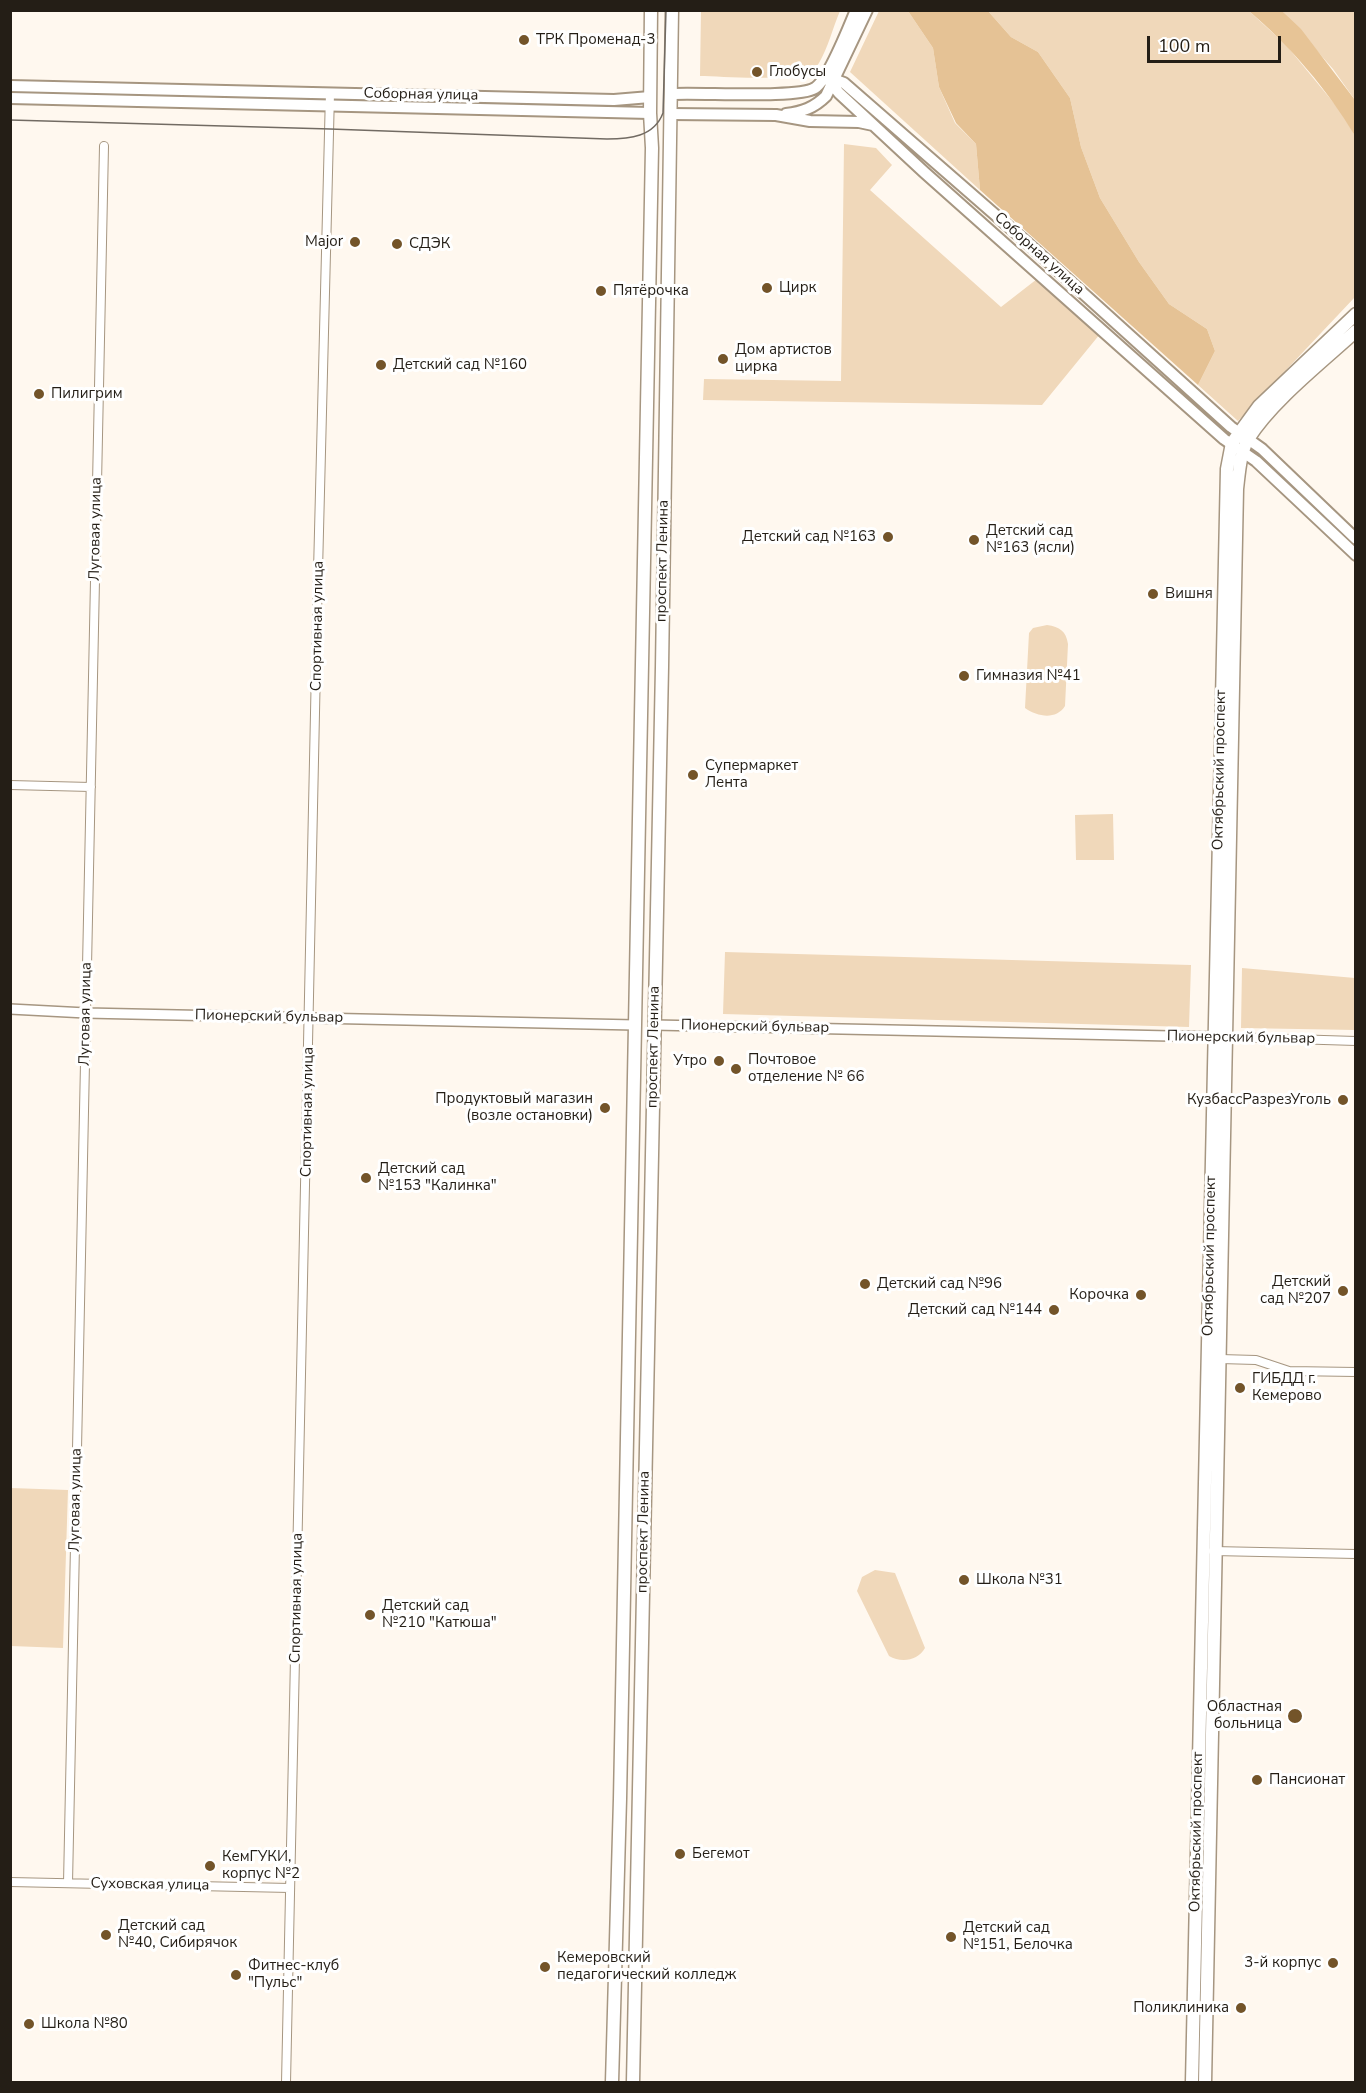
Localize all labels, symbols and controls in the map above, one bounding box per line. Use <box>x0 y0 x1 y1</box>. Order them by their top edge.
scale bar <box>1150 24 1284 62</box>
place label: ТРК Променад-3 <box>536 31 655 49</box>
marker: ТРК Променад-3 <box>517 33 531 47</box>
text: 100 m <box>1158 34 1210 58</box>
place label: Глобусы <box>769 63 826 81</box>
marker: Глобусы <box>750 65 764 79</box>
street label: Соборная улица <box>363 85 479 105</box>
street label: Соборная улица <box>990 209 1088 299</box>
place label: Major <box>305 233 343 251</box>
marker: Major <box>348 235 362 249</box>
place label: СДЭК <box>409 235 450 253</box>
marker: СДЭК <box>390 237 404 251</box>
place label: Цирк <box>779 279 816 297</box>
marker: Цирк <box>760 281 774 295</box>
place label: Пятёрочка <box>613 282 689 300</box>
marker: Пятёрочка <box>594 284 608 298</box>
place label: Дом артистов цирка <box>735 341 832 376</box>
marker: Дом артистов цирка <box>716 352 730 366</box>
place label: Детский сад №160 <box>393 356 527 374</box>
marker: Детский сад №160 <box>374 358 388 372</box>
place label: Пилигрим <box>51 385 123 403</box>
marker: Пилигрим <box>32 387 46 401</box>
street label: Луговая улица <box>86 477 106 581</box>
street label: проспект Ленина <box>653 500 673 622</box>
place label: Детский сад №163 (ясли) <box>986 522 1075 557</box>
place label: Детский сад №163 <box>742 528 876 546</box>
marker: Детский сад №163 <box>881 530 895 544</box>
marker: Детский сад №163 (ясли) <box>967 533 981 547</box>
street label: Спортивная улица <box>308 561 328 691</box>
place label: Вишня <box>1165 585 1213 603</box>
marker: Вишня <box>1146 587 1160 601</box>
place label: Гимназия №41 <box>976 667 1081 685</box>
marker: Гимназия №41 <box>957 669 971 683</box>
street label: Октябрьский проспект <box>1210 690 1230 850</box>
place label: Супермаркет Лента <box>705 757 798 792</box>
marker: Супермаркет Лента <box>686 768 700 782</box>
street label: Луговая улица <box>76 962 96 1066</box>
street label: проспект Ленина <box>644 986 664 1108</box>
street label: Пионерский бульвар <box>195 1007 343 1027</box>
street label: Пионерский бульвар <box>681 1017 829 1037</box>
street label: Пионерский бульвар <box>1167 1028 1315 1048</box>
street label: Спортивная улица <box>298 1047 318 1177</box>
place label: Почтовое отделение № 66 <box>748 1051 864 1086</box>
place label: Утро <box>673 1052 707 1070</box>
marker: Утро <box>712 1054 726 1068</box>
marker: Почтовое отделение № 66 <box>729 1062 743 1076</box>
place label: Продуктовый магазин (возле остановки) <box>435 1090 593 1125</box>
place label: КузбассРазрезУголь <box>1187 1091 1331 1109</box>
marker: КузбассРазрезУголь <box>1336 1093 1350 1107</box>
marker: Продуктовый магазин (возле остановки) <box>598 1101 612 1115</box>
place label: Детский сад №153 "Калинка" <box>378 1160 497 1195</box>
marker: Детский сад №153 "Калинка" <box>359 1171 373 1185</box>
street label: Октябрьский проспект <box>1200 1176 1220 1336</box>
place label: Детский сад №207 <box>1260 1273 1331 1308</box>
place label: Детский сад №96 <box>877 1275 1002 1293</box>
marker: Детский сад №96 <box>858 1277 872 1291</box>
marker: Детский сад №207 <box>1336 1284 1350 1298</box>
place label: Корочка <box>1069 1286 1129 1304</box>
marker: Корочка <box>1134 1288 1148 1302</box>
place label: Детский сад №144 <box>908 1301 1042 1319</box>
marker: Детский сад №144 <box>1047 1303 1061 1317</box>
place label: ГИБДД г. Кемерово <box>1252 1370 1322 1405</box>
marker: ГИБДД г. Кемерово <box>1233 1381 1247 1395</box>
street label: Луговая улица <box>66 1448 86 1552</box>
street label: проспект Ленина <box>634 1471 654 1593</box>
street label: Спортивная улица <box>287 1533 307 1663</box>
place label: Школа №31 <box>976 1571 1063 1589</box>
marker: Школа №31 <box>957 1573 971 1587</box>
place label: Детский сад №210 "Катюша" <box>382 1597 497 1632</box>
marker: Детский сад №210 "Катюша" <box>363 1608 377 1622</box>
place label: Областная больница <box>1207 1698 1282 1733</box>
marker: Областная больница <box>1286 1707 1304 1725</box>
street label: Октябрьский проспект <box>1187 1752 1207 1912</box>
place label: Пансионат <box>1269 1771 1345 1789</box>
marker: Пансионат <box>1250 1773 1264 1787</box>
place label: Бегемот <box>692 1845 750 1863</box>
marker: Бегемот <box>673 1847 687 1861</box>
place label: КемГУКИ, корпус №2 <box>222 1848 300 1883</box>
marker: КемГУКИ, корпус №2 <box>203 1859 217 1873</box>
street label: Суховская улица <box>90 1875 210 1895</box>
place label: Детский сад №40, Сибирячок <box>118 1917 237 1952</box>
place label: Детский сад №151, Белочка <box>963 1919 1073 1954</box>
marker: Детский сад №40, Сибирячок <box>99 1928 113 1942</box>
marker: Детский сад №151, Белочка <box>944 1930 958 1944</box>
place label: Кемеровский педагогический колледж <box>557 1949 736 1984</box>
place label: 3-й корпус <box>1244 1954 1321 1972</box>
marker: 3-й корпус <box>1326 1956 1340 1970</box>
place label: Фитнес-клуб "Пульс" <box>248 1957 339 1992</box>
marker: Кемеровский педагогический колледж <box>538 1960 552 1974</box>
marker: Фитнес-клуб "Пульс" <box>229 1968 243 1982</box>
place label: Поликлиника <box>1133 1999 1229 2017</box>
marker: Поликлиника <box>1234 2001 1248 2015</box>
place label: Школа №80 <box>41 2015 128 2033</box>
marker: Школа №80 <box>22 2017 36 2031</box>

